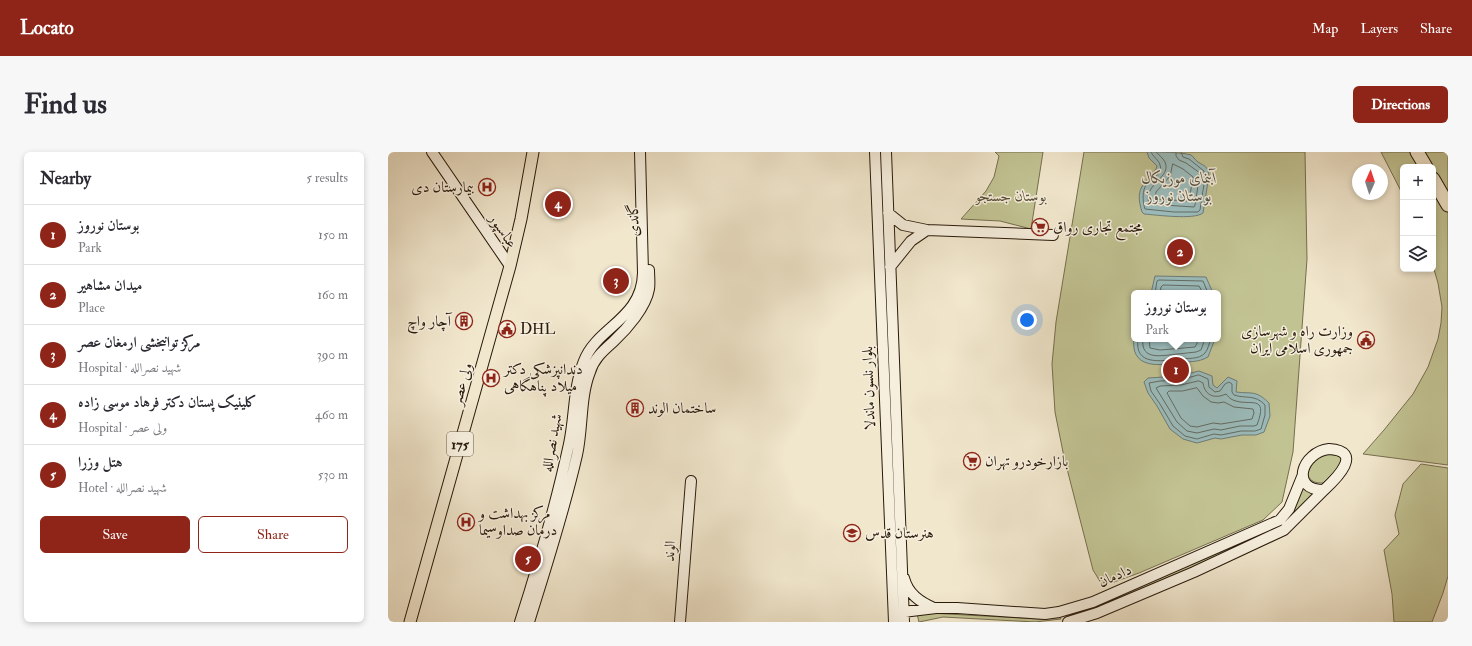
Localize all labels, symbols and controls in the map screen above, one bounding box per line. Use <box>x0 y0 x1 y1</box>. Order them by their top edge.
text: Locato <box>20 16 74 40</box>
text: Map <box>1312 20 1338 37</box>
text: Layers <box>1360 20 1398 37</box>
text: Share <box>1420 20 1452 37</box>
button: Directions <box>1353 86 1448 123</box>
text: Find us <box>24 87 107 122</box>
north arrow <box>1352 164 1388 200</box>
map controls <box>1400 164 1436 272</box>
button: + <box>1400 164 1436 200</box>
text: Nearby <box>40 168 91 189</box>
water label: آبنمای موزیکال بوستان نوروز <box>1141 168 1217 206</box>
text: 5 results <box>306 170 348 186</box>
hospital icon: بیمارستان دی <box>477 177 497 197</box>
place label: بیمارستان دی <box>411 178 475 197</box>
park label: بوستان جستجو <box>974 187 1047 206</box>
pin: 4 <box>545 189 571 219</box>
button: − <box>1400 200 1436 236</box>
street label: گاندی <box>624 204 643 236</box>
street label: عباسپور <box>483 208 521 252</box>
text: بوستان نوروز <box>78 216 139 235</box>
supermarket icon: مجتمع تجاری رواق <box>1030 217 1050 237</box>
place label: مجتمع تجاری رواق <box>1053 218 1142 241</box>
text: 1 <box>51 227 55 243</box>
text: 150 m <box>318 227 348 243</box>
button: layers <box>1400 236 1436 272</box>
pin: 2 <box>1167 237 1193 267</box>
text: Park <box>78 240 102 256</box>
pin: 3 <box>603 266 629 296</box>
text: میدان مشاهیر <box>78 276 142 295</box>
text: 2 <box>50 287 56 303</box>
text: 160 m <box>317 287 348 303</box>
popup <box>1131 290 1221 342</box>
text: بوستان نوروز <box>1145 298 1207 317</box>
text: Place <box>78 300 105 316</box>
your location <box>1017 310 1037 330</box>
building icon: آچار واچ <box>454 311 474 331</box>
place label: آچار واچ <box>407 312 453 334</box>
public building icon: DHL <box>497 319 517 339</box>
place label: DHL <box>520 320 555 339</box>
text: Park <box>1145 322 1169 338</box>
place label: وزارت راه و شهرسازی جمهوری اسلامی ایران <box>1241 322 1353 358</box>
public building icon: وزارت راه و شهرسازی جمهوری اسلامی ایران <box>1356 330 1376 350</box>
text: مرکز توانبخشی ارمغان عصر <box>78 333 200 352</box>
street label: بلوار نلسون ماندلا <box>858 346 880 430</box>
text: 3 <box>51 347 56 363</box>
text: 390 m <box>317 347 348 363</box>
pin: 1 <box>1163 355 1189 385</box>
text: Hospital · شهید نصرالله <box>78 360 181 376</box>
place label: دندانپزشکی دکتر میلاد پناهگاهی <box>502 360 583 397</box>
street label: ولی عصر <box>446 361 477 409</box>
hospital icon: دندانپزشکی دکتر میلاد پناهگاهی <box>481 368 501 388</box>
text: کلینیک پستان دکتر فرهاد موسی زاده <box>78 393 257 412</box>
building icon: ساختمان الوند <box>625 398 645 418</box>
place label: ساختمان الوند <box>648 399 716 418</box>
text: 4 <box>49 407 57 423</box>
text: 460 m <box>315 407 348 423</box>
street label: شهید نصرالله <box>538 412 566 474</box>
text: Hospital · ولی عصر <box>78 420 167 436</box>
road number: 175 <box>447 432 473 456</box>
supermarket icon: بازارخودرو تهران <box>962 451 982 471</box>
place label: بازارخودرو تهران <box>985 452 1068 471</box>
text: هتل وزرا <box>78 453 122 472</box>
text: 5 <box>50 467 56 483</box>
text: 530 m <box>318 467 348 483</box>
text: Hotel · شهید نصرالله <box>78 480 167 496</box>
place label: مرکز بهداشت و درمان صداوسیما <box>477 504 557 540</box>
hospital icon: مرکز بهداشت و درمان صداوسیما <box>456 512 476 532</box>
button: Save <box>40 516 190 553</box>
button: Share <box>198 516 348 553</box>
school or university icon: هنرستان قدس <box>842 523 862 543</box>
place label: هنرستان قدس <box>865 524 934 543</box>
street label: الوند <box>660 540 680 562</box>
pin: 5 <box>515 544 541 574</box>
street label: دادمان <box>1095 560 1135 592</box>

